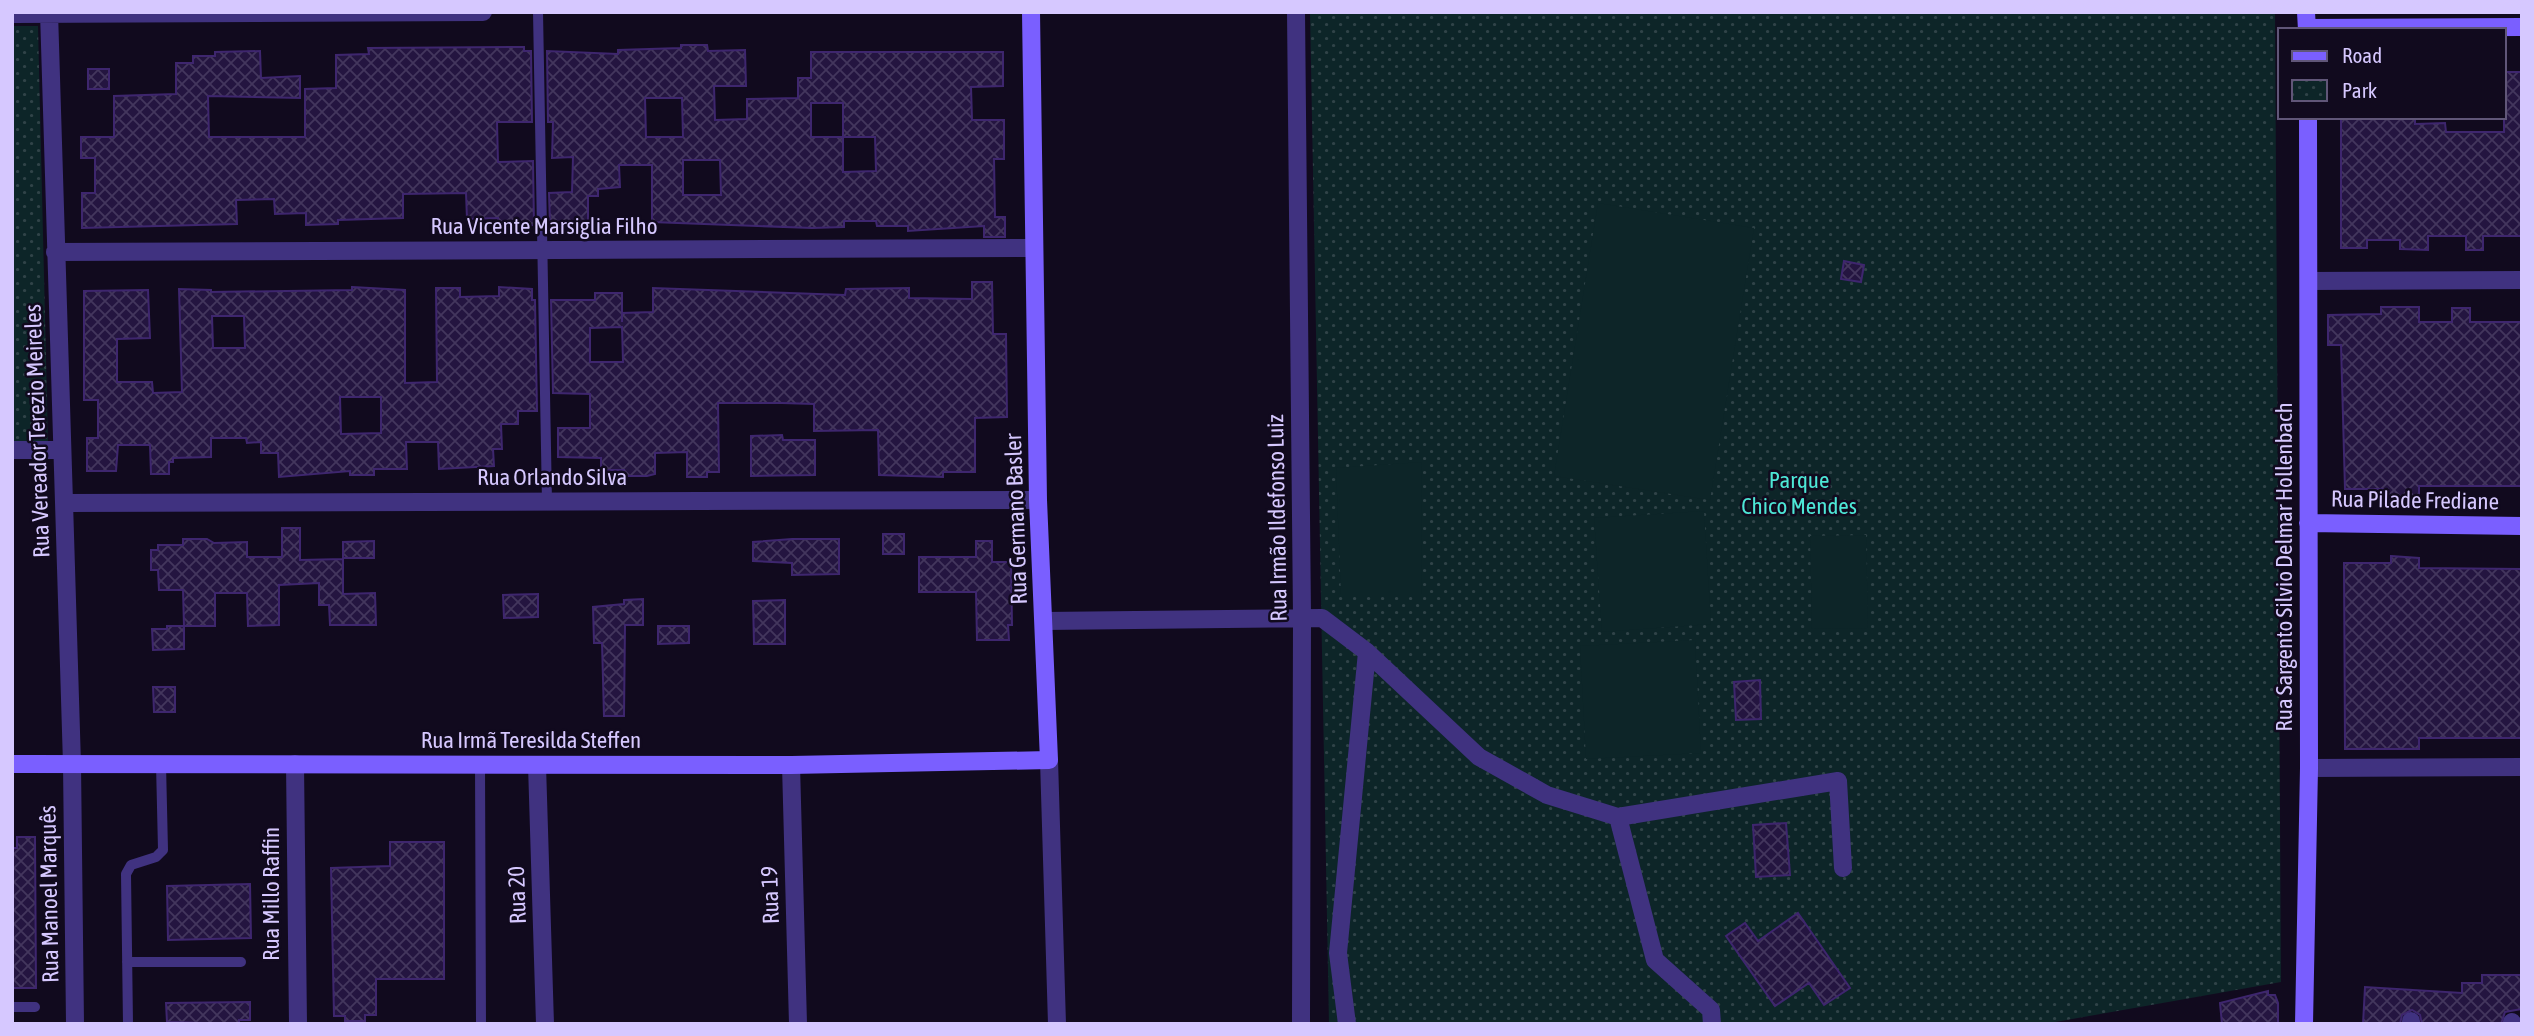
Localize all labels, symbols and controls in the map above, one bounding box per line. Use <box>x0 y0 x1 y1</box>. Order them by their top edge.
legend <box>2278 28 2506 119</box>
text: Road <box>2342 43 2382 67</box>
text: Park <box>2342 78 2377 102</box>
street label: Rua Vicente Marsiglia Filho <box>430 213 658 239</box>
street label: Rua Vereador Terezio Meireles <box>20 304 54 558</box>
street label: Rua Sargento Silvio Delmar Hollenbach <box>2271 402 2297 732</box>
street label: Rua Irmão Ildefonso Luiz <box>1262 414 1292 622</box>
street label: Rua Germano Basler <box>1000 432 1032 605</box>
street label: Rua Orlando Silva <box>477 464 627 490</box>
park label: Parque Chico Mendes <box>1741 467 1857 519</box>
street label: Rua Pilade Frediane <box>2331 486 2499 514</box>
street label: Rua Irmã Teresilda Steffen <box>421 727 641 753</box>
street label: Rua Manoel Marquês <box>34 805 64 983</box>
street label: Rua Millo Raffin <box>258 827 284 961</box>
street label: Rua 20 <box>503 866 531 924</box>
street label: Rua 19 <box>756 866 784 924</box>

